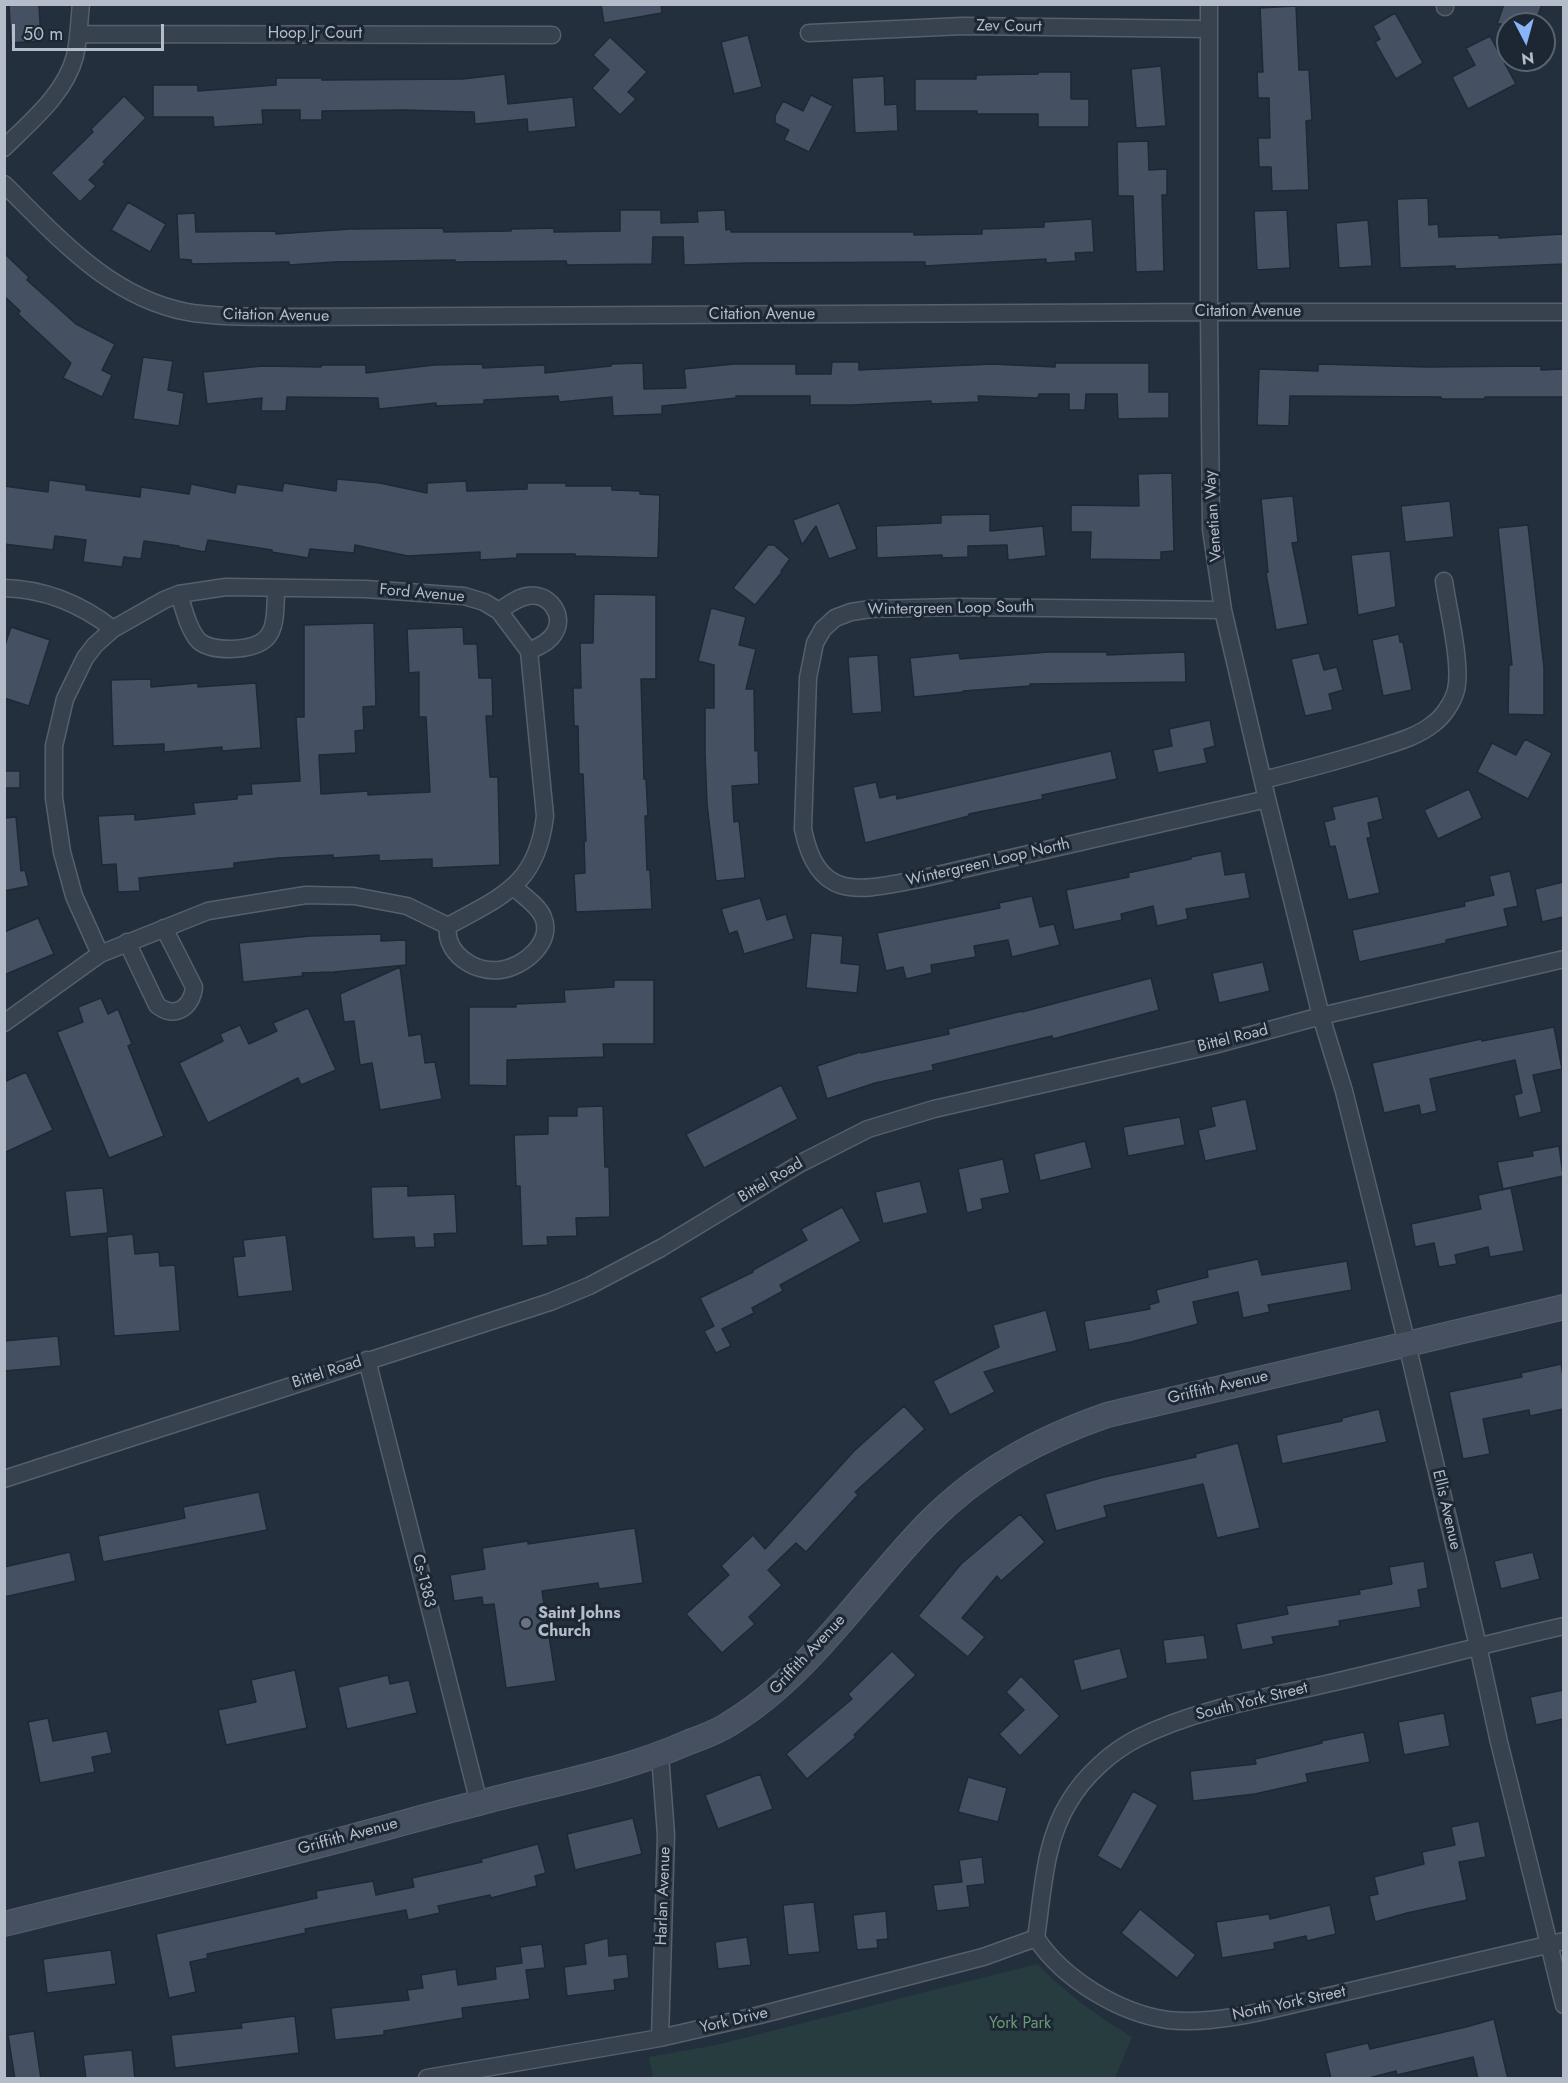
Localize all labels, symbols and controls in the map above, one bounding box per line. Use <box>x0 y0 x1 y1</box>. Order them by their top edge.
scale bar <box>15 12 166 50</box>
north arrow <box>1496 12 1556 72</box>
street label: Zev Court <box>976 17 1042 37</box>
text: 50 m <box>23 21 63 47</box>
street label: Hoop Jr Court <box>268 24 362 44</box>
text: N <box>1520 46 1535 71</box>
street label: Citation Avenue <box>1195 302 1301 322</box>
street label: Citation Avenue <box>223 305 329 327</box>
street label: Citation Avenue <box>709 305 815 325</box>
street label: Venetian Way <box>1201 469 1227 563</box>
street label: Ford Avenue <box>379 581 465 607</box>
street label: Wintergreen Loop South <box>868 598 1034 620</box>
street label: Wintergreen Loop North <box>904 835 1072 891</box>
street label: Bittel Road <box>1196 1021 1270 1057</box>
street label: Bittel Road <box>735 1154 807 1208</box>
street label: Bittel Road <box>290 1353 364 1393</box>
street label: Griffith Avenue <box>1166 1367 1270 1409</box>
street label: Ellis Avenue <box>1427 1468 1465 1552</box>
street label: Cs-1383 <box>407 1552 439 1610</box>
place label: Saint Johns Church <box>538 1604 620 1642</box>
street label: Griffith Avenue <box>766 1611 850 1699</box>
marker: Saint Johns Church <box>519 1616 533 1630</box>
street label: South York Street <box>1194 1679 1310 1725</box>
street label: Griffith Avenue <box>296 1814 400 1860</box>
street label: Harlan Avenue <box>653 1846 675 1946</box>
street label: North York Street <box>1231 1983 1347 2025</box>
street label: York Drive <box>698 2004 770 2038</box>
park label: York Park <box>989 2014 1051 2034</box>

